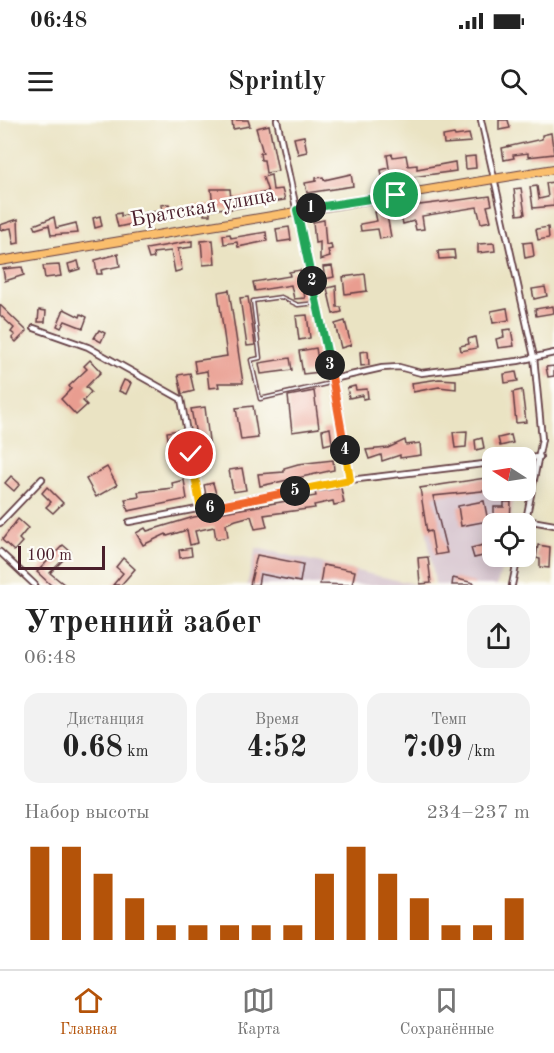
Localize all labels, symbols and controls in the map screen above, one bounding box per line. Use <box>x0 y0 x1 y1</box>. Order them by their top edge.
text: 06:48 <box>30 10 87 32</box>
icon: menu <box>24 65 57 98</box>
icon: search <box>497 65 530 98</box>
text: Sprintly <box>228 68 326 95</box>
pin <box>370 169 421 220</box>
icon: arrive <box>379 178 412 211</box>
street label: Братская улица <box>129 185 277 231</box>
pin: 1 <box>296 193 326 223</box>
text: 1 <box>306 200 316 216</box>
pin: 2 <box>297 266 327 296</box>
text: 2 <box>307 273 317 289</box>
pin: 3 <box>315 350 345 380</box>
text: 3 <box>325 357 335 373</box>
pin <box>165 428 216 479</box>
pin: 4 <box>330 435 360 465</box>
icon: check <box>174 437 207 470</box>
text: 4 <box>340 442 350 458</box>
north arrow <box>482 447 536 501</box>
map controls <box>482 447 536 567</box>
pin: 5 <box>280 476 310 506</box>
text: 5 <box>290 483 300 499</box>
pin: 6 <box>195 493 225 523</box>
text: 6 <box>205 500 215 516</box>
button: locate <box>482 513 536 567</box>
scale bar <box>18 543 105 570</box>
text: 100 m <box>27 548 72 564</box>
button: share <box>467 605 530 668</box>
text: Утренний забег <box>24 607 261 640</box>
text: 06:48 <box>24 648 76 668</box>
text: Дистанция <box>67 712 144 728</box>
text: Время <box>255 712 299 728</box>
text: Темп <box>431 712 467 728</box>
text: 0.68 <box>62 733 123 763</box>
text: 4:52 <box>247 733 307 763</box>
text: 7:09 <box>402 733 463 763</box>
text: km <box>123 744 148 760</box>
text: /km <box>463 744 495 760</box>
text: Набор высоты <box>24 803 150 823</box>
text: 234–237 m <box>427 803 530 823</box>
tab: Главная <box>60 984 117 1040</box>
tab: Карта <box>237 984 280 1040</box>
tab: Сохранённые <box>400 984 494 1040</box>

